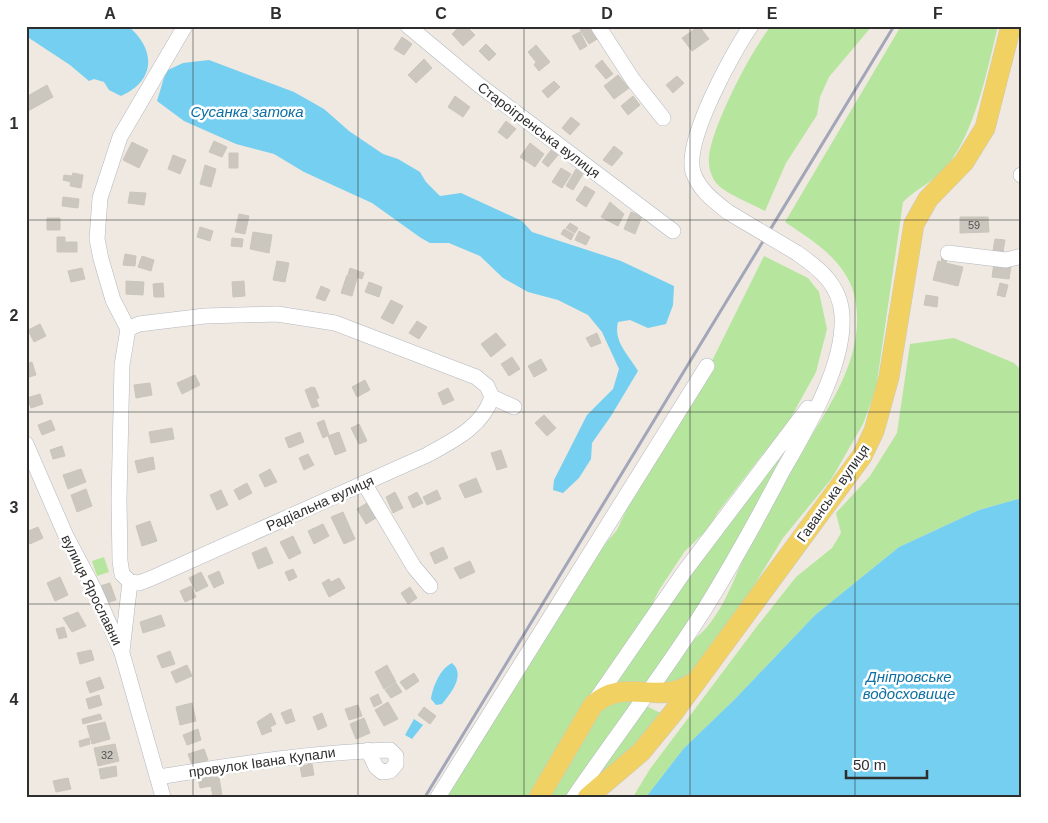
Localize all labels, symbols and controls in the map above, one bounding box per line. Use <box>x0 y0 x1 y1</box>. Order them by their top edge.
text: A <box>104 5 116 22</box>
text: B <box>270 5 282 22</box>
text: C <box>435 5 447 22</box>
text: D <box>601 5 613 22</box>
text: E <box>767 5 778 22</box>
text: F <box>933 5 943 22</box>
street label: Староігренська вулиця <box>475 79 603 181</box>
water label: Сусанка затока <box>190 103 304 120</box>
text: 1 <box>10 115 19 132</box>
house number: 59 <box>968 219 980 231</box>
text: 2 <box>10 307 19 324</box>
street label: Гаванська вулиця <box>793 441 873 545</box>
street label: Радіальна вулиця <box>264 472 376 534</box>
text: 3 <box>10 499 19 516</box>
street label: вулиця Ярославни <box>58 532 126 648</box>
water label: Дніпровське водосховище <box>863 668 955 702</box>
text: 4 <box>10 691 19 708</box>
street label: провулок Івана Купали <box>188 744 336 780</box>
scale bar <box>846 748 927 780</box>
house number: 32 <box>101 749 113 761</box>
text: 50 m <box>853 756 886 773</box>

